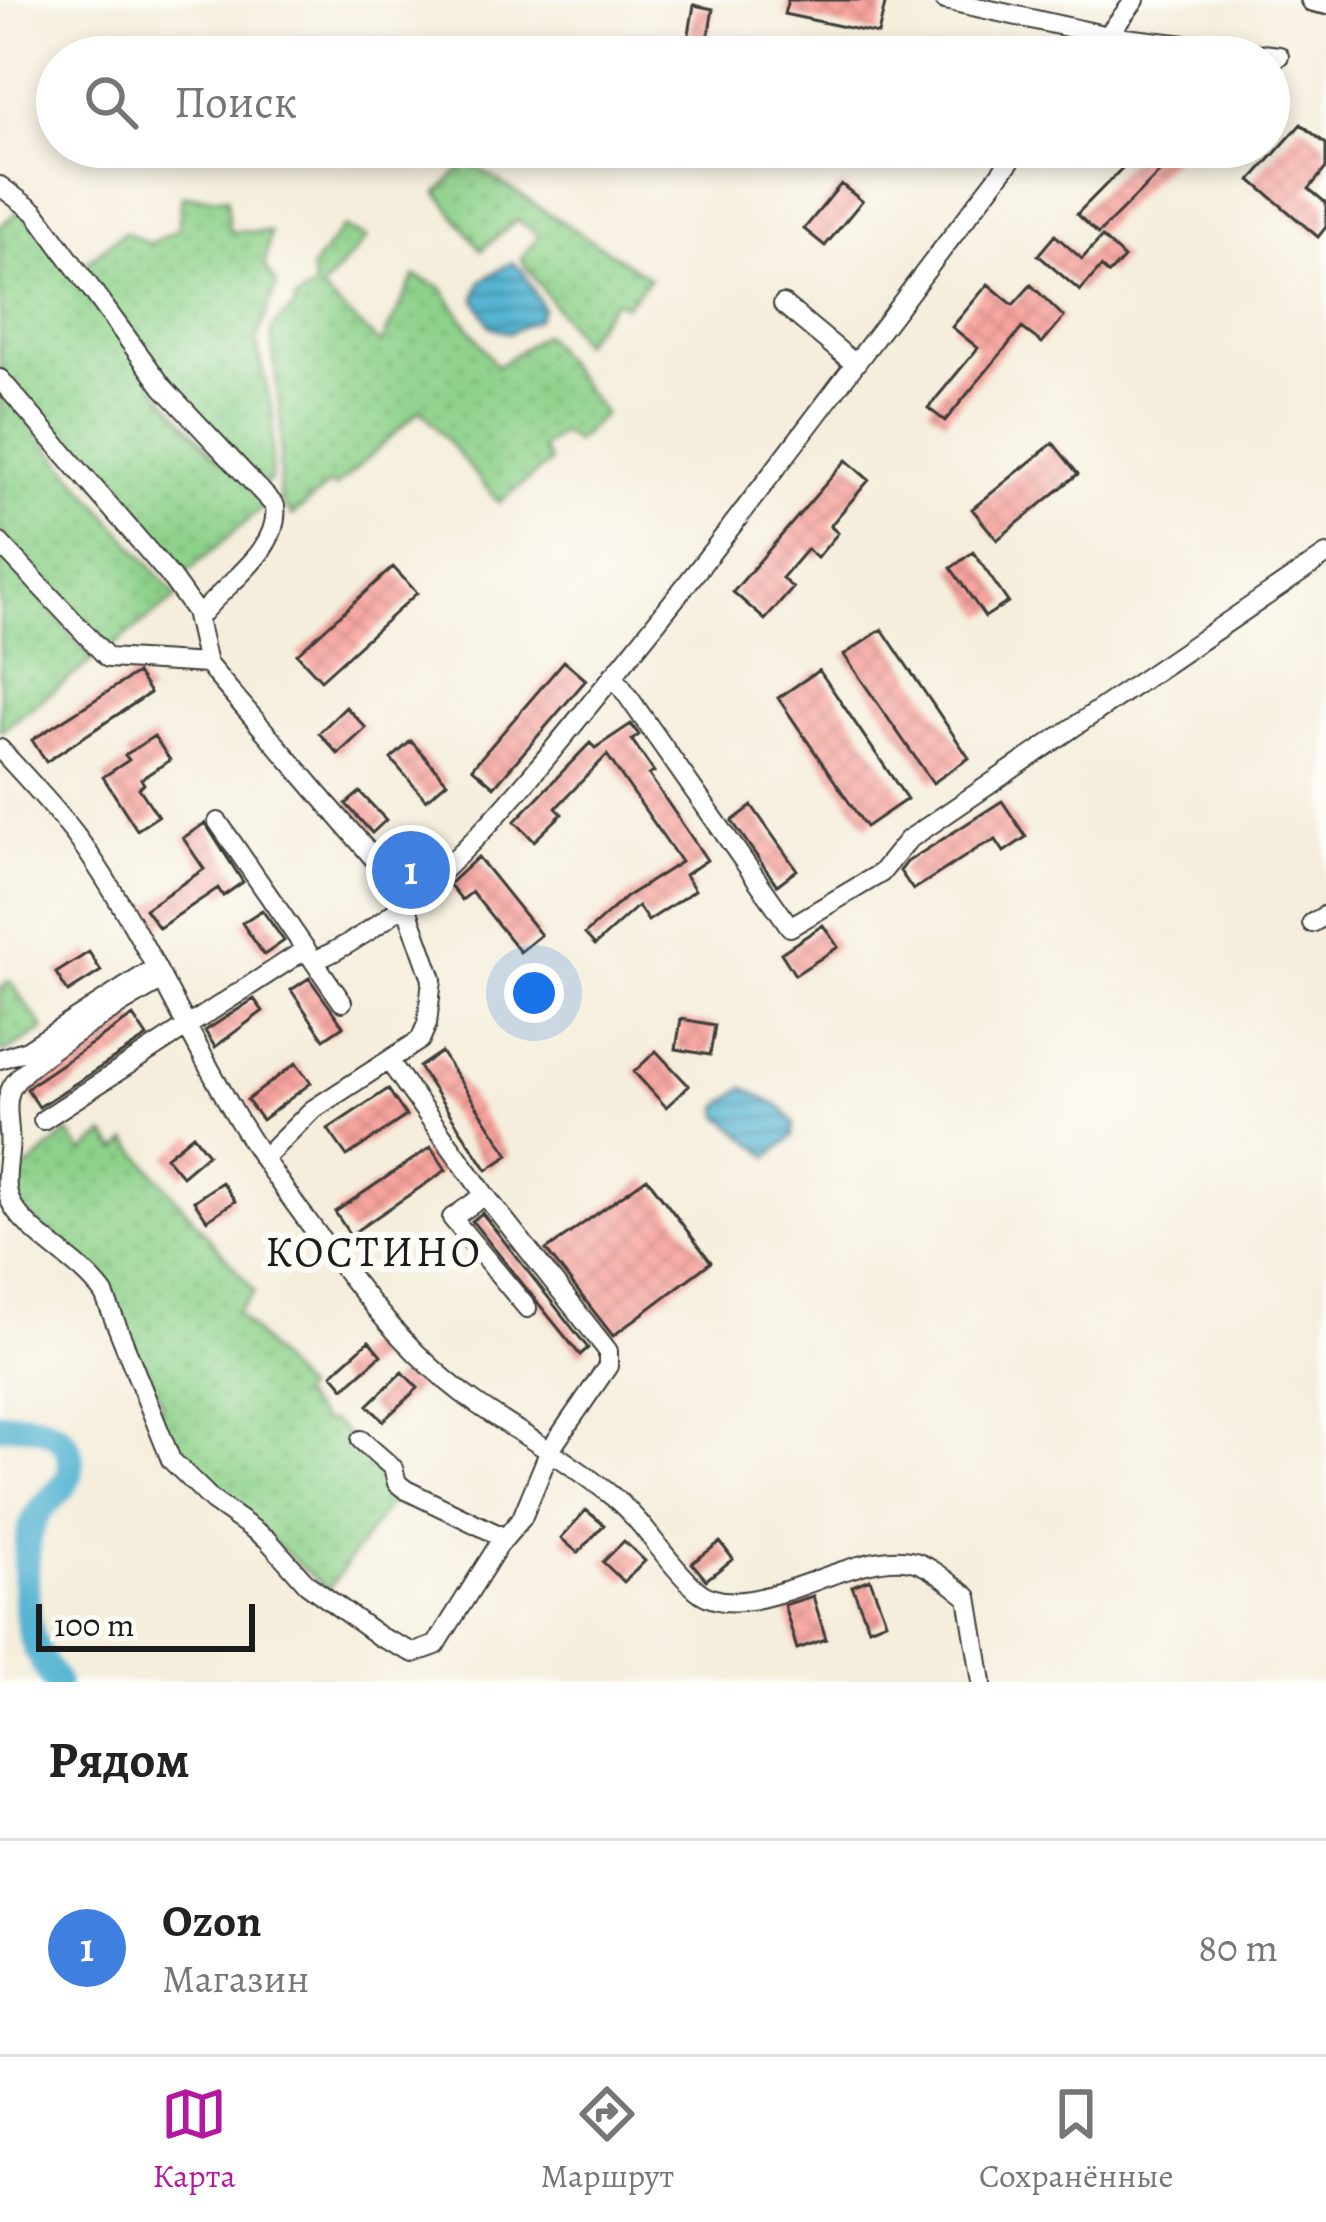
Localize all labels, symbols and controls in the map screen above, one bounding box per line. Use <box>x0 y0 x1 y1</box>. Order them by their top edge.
search box <box>36 36 1290 168</box>
icon: search <box>78 69 144 135</box>
text: Поиск <box>174 71 297 133</box>
pin: 1 <box>372 825 450 915</box>
your location <box>504 963 564 1023</box>
district label: КОСТИНО <box>265 1223 483 1280</box>
scale bar <box>36 1598 255 1651</box>
text: 100 m <box>54 1602 134 1647</box>
text: Рядом <box>48 1725 190 1795</box>
text: Ozon <box>162 1890 262 1952</box>
text: 1 <box>80 1921 94 1974</box>
text: 80 m <box>1198 1921 1278 1974</box>
text: Магазин <box>162 1952 309 2005</box>
tab: Карта <box>152 2081 236 2198</box>
tab: Маршрут <box>540 2081 674 2198</box>
tab: Сохранённые <box>979 2081 1174 2198</box>

